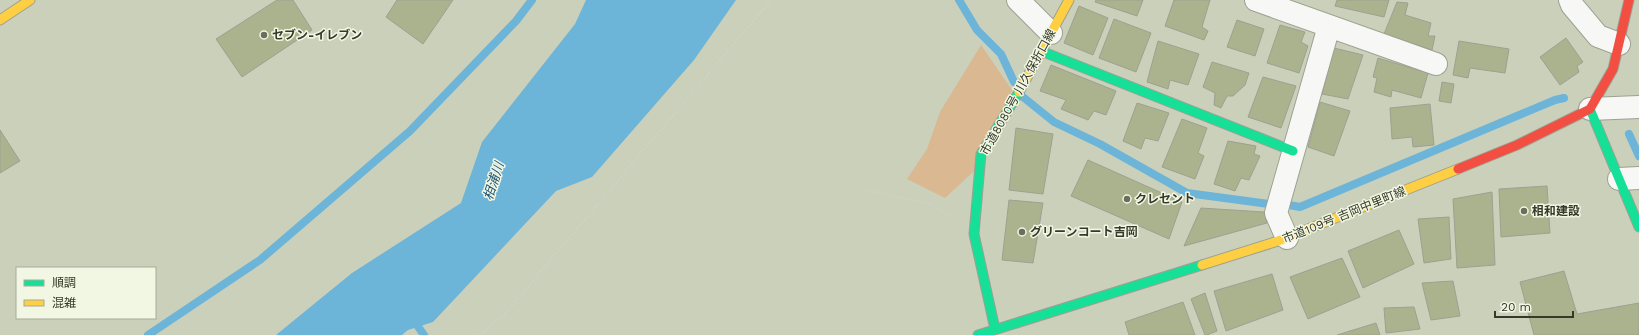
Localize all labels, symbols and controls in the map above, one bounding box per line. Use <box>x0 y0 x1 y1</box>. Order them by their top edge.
street label: 市道8080号 川久保折口線 <box>978 27 1058 157</box>
place label: セブン-イレブン <box>272 28 362 42</box>
marker: セブン-イレブン <box>259 30 269 40</box>
water label: 相浦川 <box>480 158 507 202</box>
street label: 市道109号 吉岡中里町線 <box>1280 184 1408 246</box>
place label: クレセント <box>1135 192 1195 206</box>
marker: クレセント <box>1122 194 1132 204</box>
place label: 相和建設 <box>1532 204 1580 218</box>
marker: 相和建設 <box>1519 206 1529 216</box>
place label: グリーンコート吉岡 <box>1030 225 1137 239</box>
marker: グリーンコート吉岡 <box>1017 227 1027 237</box>
legend <box>16 267 156 319</box>
text: 順調 <box>52 276 76 290</box>
scale bar <box>1495 293 1573 319</box>
text: 混雑 <box>52 296 76 310</box>
text: 20 m <box>1501 300 1531 314</box>

